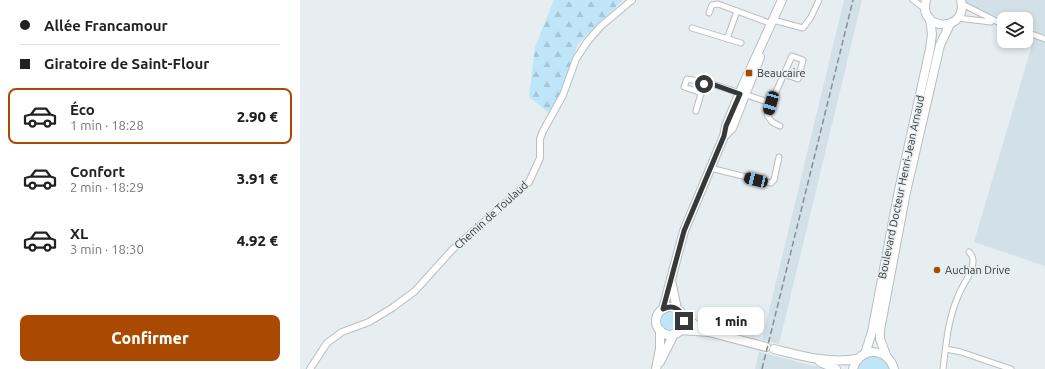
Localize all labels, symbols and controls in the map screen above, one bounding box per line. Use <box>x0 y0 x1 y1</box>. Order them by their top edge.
map controls <box>997 12 1033 48</box>
button: layers <box>997 12 1033 48</box>
text: Allée Francamour <box>44 17 168 34</box>
text: Giratoire de Saint-Flour <box>44 55 209 72</box>
place label: Beaucaire <box>757 67 806 79</box>
marker: Beaucaire <box>744 68 754 78</box>
route start <box>695 75 713 93</box>
car <box>762 90 780 116</box>
street label: Boulevard Docteur Henri-Jean Arnaud <box>876 94 926 280</box>
icon: car <box>22 98 58 134</box>
text: Éco <box>70 101 95 118</box>
text: 2.90 € <box>237 108 278 125</box>
text: 1 min · 18:28 <box>70 118 144 132</box>
icon: car <box>22 160 58 196</box>
text: Confort <box>70 163 125 180</box>
text: 3.91 € <box>237 170 278 187</box>
car <box>743 171 769 189</box>
street label: Chemin de Toulaud <box>452 179 530 251</box>
text: 2 min · 18:29 <box>70 180 144 194</box>
icon: car <box>22 222 58 258</box>
text: XL <box>70 225 88 242</box>
text: 4.92 € <box>237 232 278 249</box>
text: 3 min · 18:30 <box>70 242 144 256</box>
place label: Auchan Drive <box>945 264 1010 276</box>
marker: Auchan Drive <box>932 265 942 275</box>
callout: 1 min <box>698 307 764 335</box>
route end <box>675 312 693 330</box>
text: 1 min <box>714 314 748 328</box>
button: Confirmer <box>20 315 280 361</box>

